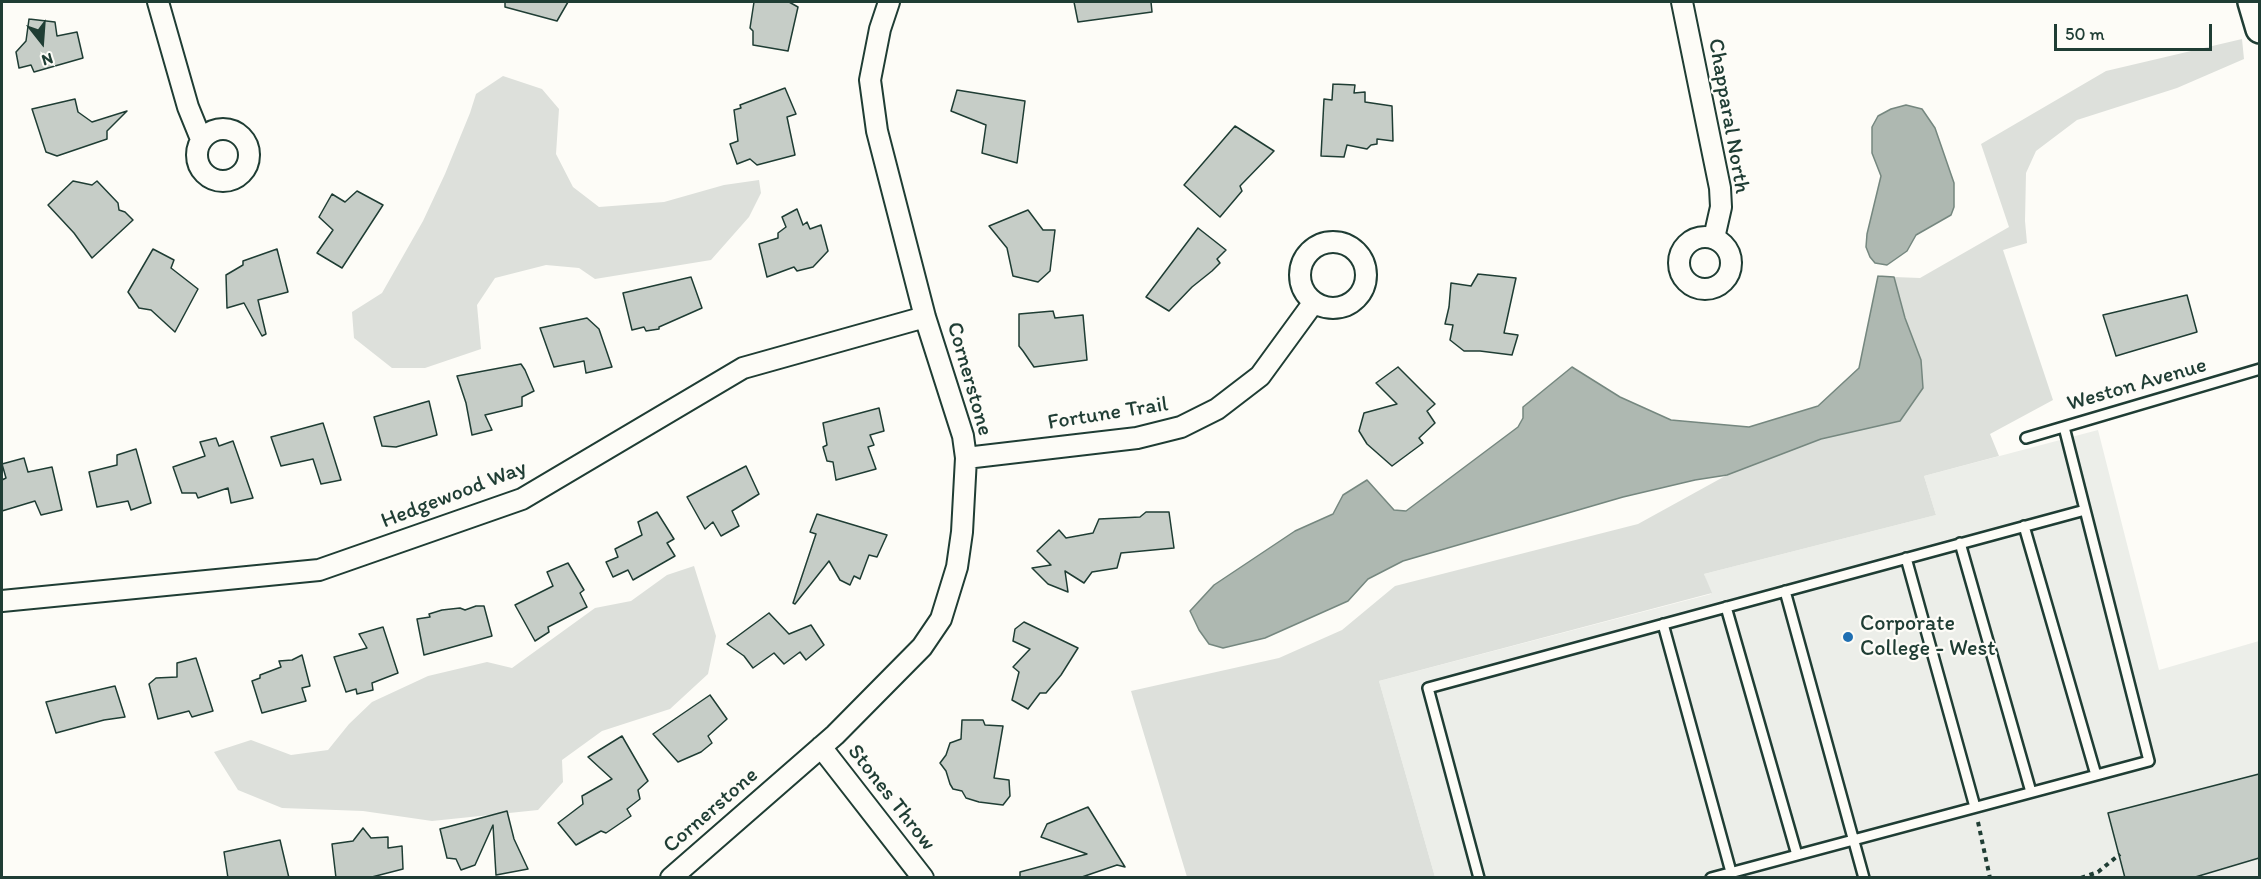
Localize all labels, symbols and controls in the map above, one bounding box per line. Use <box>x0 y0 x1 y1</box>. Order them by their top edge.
north arrow <box>12 12 72 72</box>
scale bar <box>2057 12 2214 50</box>
text: 50 m <box>2065 23 2105 45</box>
street label: Chapparal North <box>1701 36 1755 196</box>
text: N <box>39 49 55 70</box>
street label: Cornerstone <box>940 319 998 439</box>
street label: Weston Avenue <box>2064 352 2210 418</box>
street label: Fortune Trail <box>1046 391 1170 437</box>
street label: Hedgewood Way <box>378 455 530 535</box>
place label: Corporate College - West <box>1860 611 1995 662</box>
marker: Corporate College - West <box>1841 630 1855 644</box>
street label: Stones Throw <box>841 740 941 856</box>
street label: Cornerstone <box>658 763 764 859</box>

